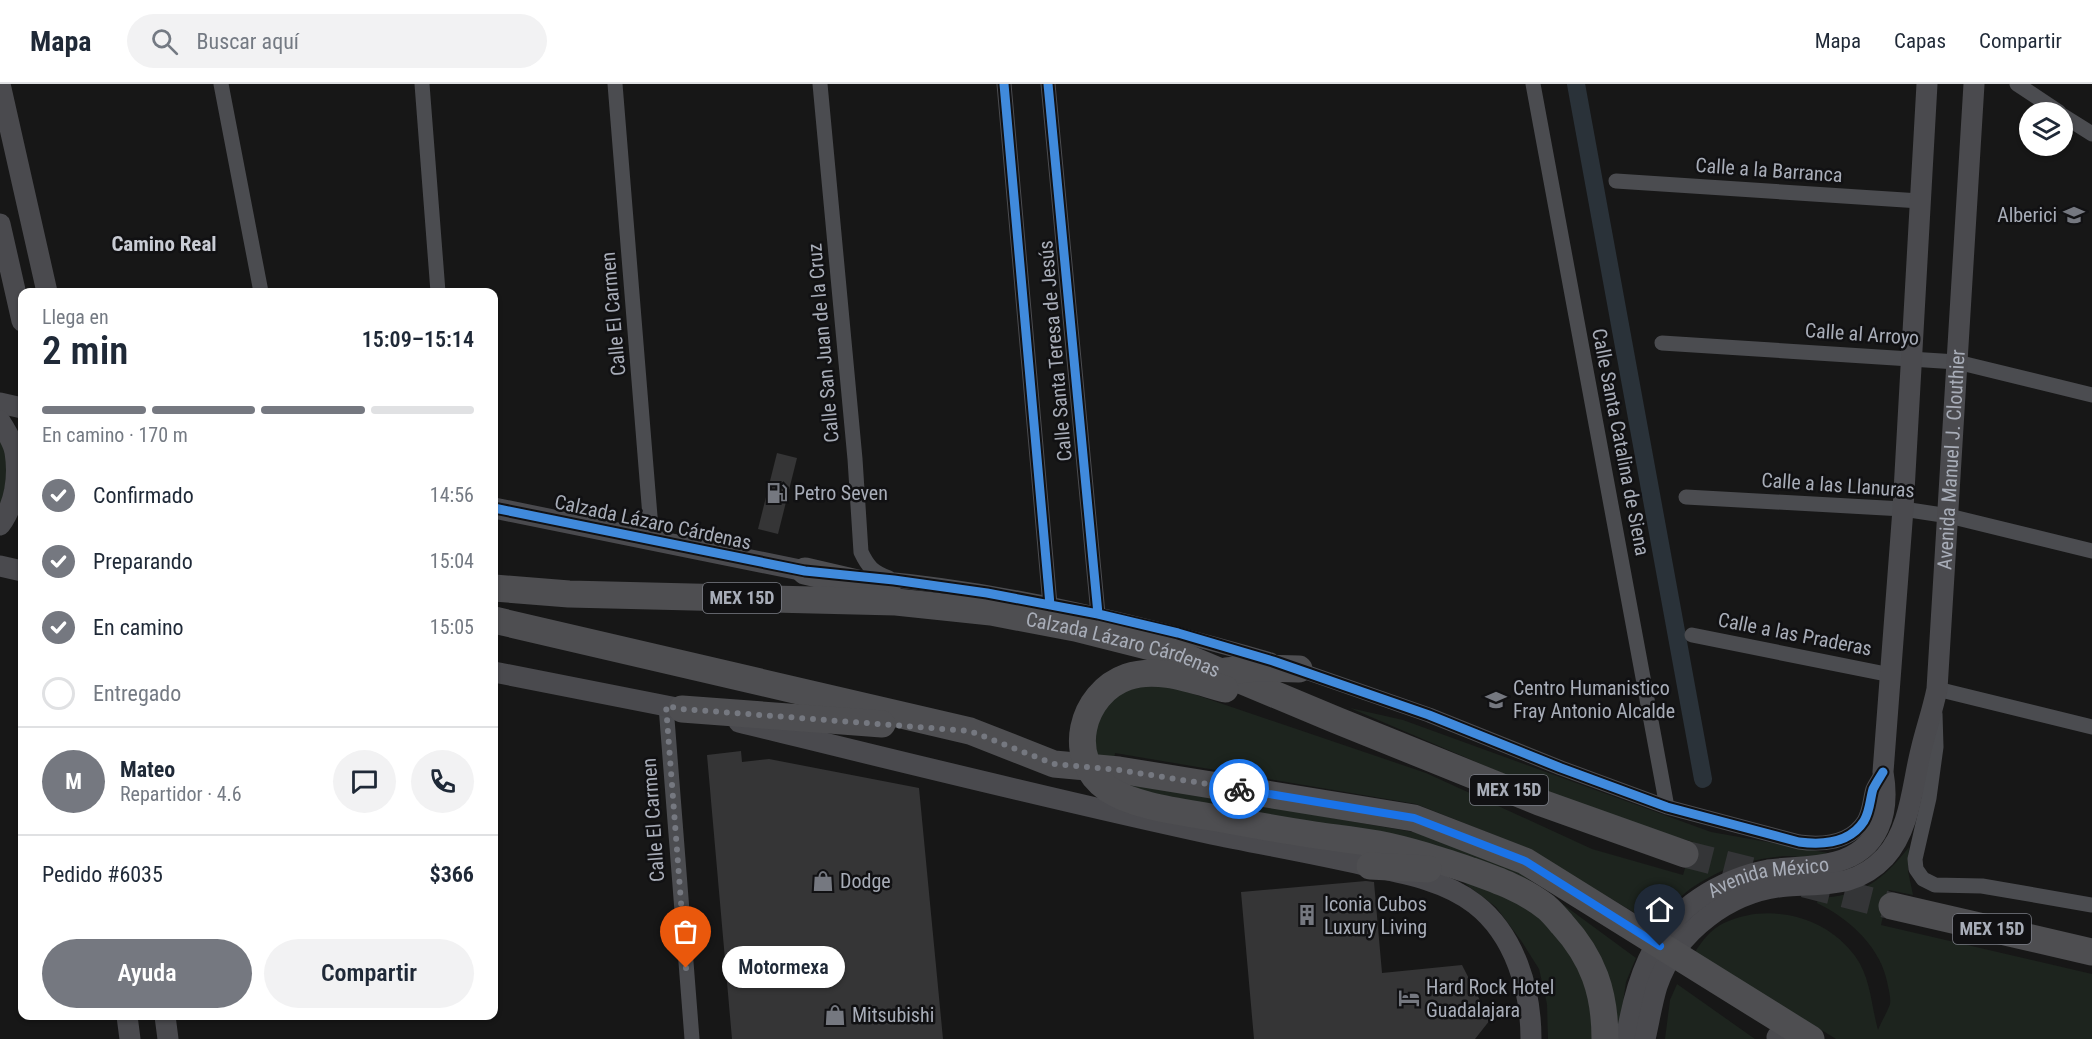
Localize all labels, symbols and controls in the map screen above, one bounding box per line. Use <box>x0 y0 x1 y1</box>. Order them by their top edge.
search box <box>127 14 547 68</box>
text: Mapa <box>30 25 91 58</box>
icon: search <box>148 25 181 58</box>
text: Buscar aquí <box>196 29 299 54</box>
text: Mapa <box>1815 29 1861 53</box>
text: Capas <box>1894 29 1946 53</box>
text: Compartir <box>1979 29 2062 53</box>
map controls <box>2019 102 2073 156</box>
button: layers <box>2019 102 2073 156</box>
street label: Calle a la Barranca <box>1695 153 1843 187</box>
place label: Alberici <box>1997 203 2057 227</box>
school or university icon: Alberici <box>2062 203 2086 227</box>
district label: Camino Real <box>111 232 217 256</box>
street label: Calle Santa Teresa de Jesús <box>1033 240 1077 462</box>
street label: Calle San Juan de la Cruz <box>802 242 844 444</box>
street label: Calle El Carmen <box>596 251 630 377</box>
text: Llega en <box>42 305 109 329</box>
street label: Calle al Arroyo <box>1804 318 1920 350</box>
street label: Calle Santa Catalina de Siena <box>1587 326 1655 558</box>
text: 15:09–15:14 <box>362 327 474 352</box>
text: 2 min <box>42 328 128 374</box>
street label: Avenida Manuel J. Clouthier <box>1932 349 1970 570</box>
text: En camino · 170 m <box>42 423 188 447</box>
street label: Calle a las Llanuras <box>1761 468 1915 502</box>
icon: check <box>42 479 75 512</box>
fuel station icon: Petro Seven <box>765 481 789 505</box>
place label: Petro Seven <box>794 481 888 505</box>
text: Confirmado <box>93 483 194 508</box>
text: 14:56 <box>430 483 474 507</box>
street label: Calzada Lázaro Cárdenas <box>552 489 754 555</box>
icon: check <box>42 545 75 578</box>
text: Preparando <box>93 549 193 574</box>
text: 15:04 <box>430 549 474 573</box>
road number: MEX 15D <box>703 583 781 613</box>
street label: Calzada Lázaro Cárdenas <box>1024 607 1224 682</box>
street label: Calle a las Praderas <box>1716 607 1874 661</box>
icon: check <box>42 611 75 644</box>
text: En camino <box>93 615 184 640</box>
text: 15:05 <box>430 615 474 639</box>
place label: Centro Humanistico Fray Antonio Alcalde <box>1513 676 1675 723</box>
text: Entregado <box>93 681 181 706</box>
school or university icon: Centro Humanistico Fray Antonio Alcalde <box>1484 688 1508 712</box>
button: chat <box>333 750 396 813</box>
button: phone <box>411 750 474 813</box>
text: Mateo <box>120 757 175 782</box>
street label: Calle El Carmen <box>637 757 669 883</box>
courier <box>1209 759 1269 819</box>
text: M <box>65 769 82 794</box>
icon: bike <box>1223 773 1256 806</box>
road number: MEX 15D <box>1470 775 1548 805</box>
text: Repartidor · 4.6 <box>120 782 242 806</box>
street label: Avenida México <box>1703 852 1831 903</box>
text: Pedido #6035 <box>42 862 163 887</box>
text: $366 <box>430 862 474 887</box>
shop icon: Dodge <box>811 869 835 893</box>
place label: Dodge <box>840 869 891 893</box>
pin <box>1634 884 1685 946</box>
place label: Iconia Cubos Luxury Living <box>1324 892 1427 939</box>
icon: home <box>1643 893 1676 926</box>
building icon: Iconia Cubos Luxury Living <box>1295 903 1319 927</box>
pin <box>660 906 711 968</box>
road number: MEX 15D <box>1953 914 2031 944</box>
icon: bag <box>669 915 702 948</box>
button: Ayuda <box>42 939 252 1008</box>
button: Compartir <box>264 939 474 1008</box>
callout: Motormexa <box>722 947 845 989</box>
text: Motormexa <box>738 955 829 979</box>
place label: Hard Rock Hotel Guadalajara <box>1426 975 1554 1022</box>
hotel icon: Hard Rock Hotel Guadalajara <box>1397 986 1421 1010</box>
shop icon: Mitsubishi <box>823 1003 847 1027</box>
place label: Mitsubishi <box>852 1003 934 1027</box>

